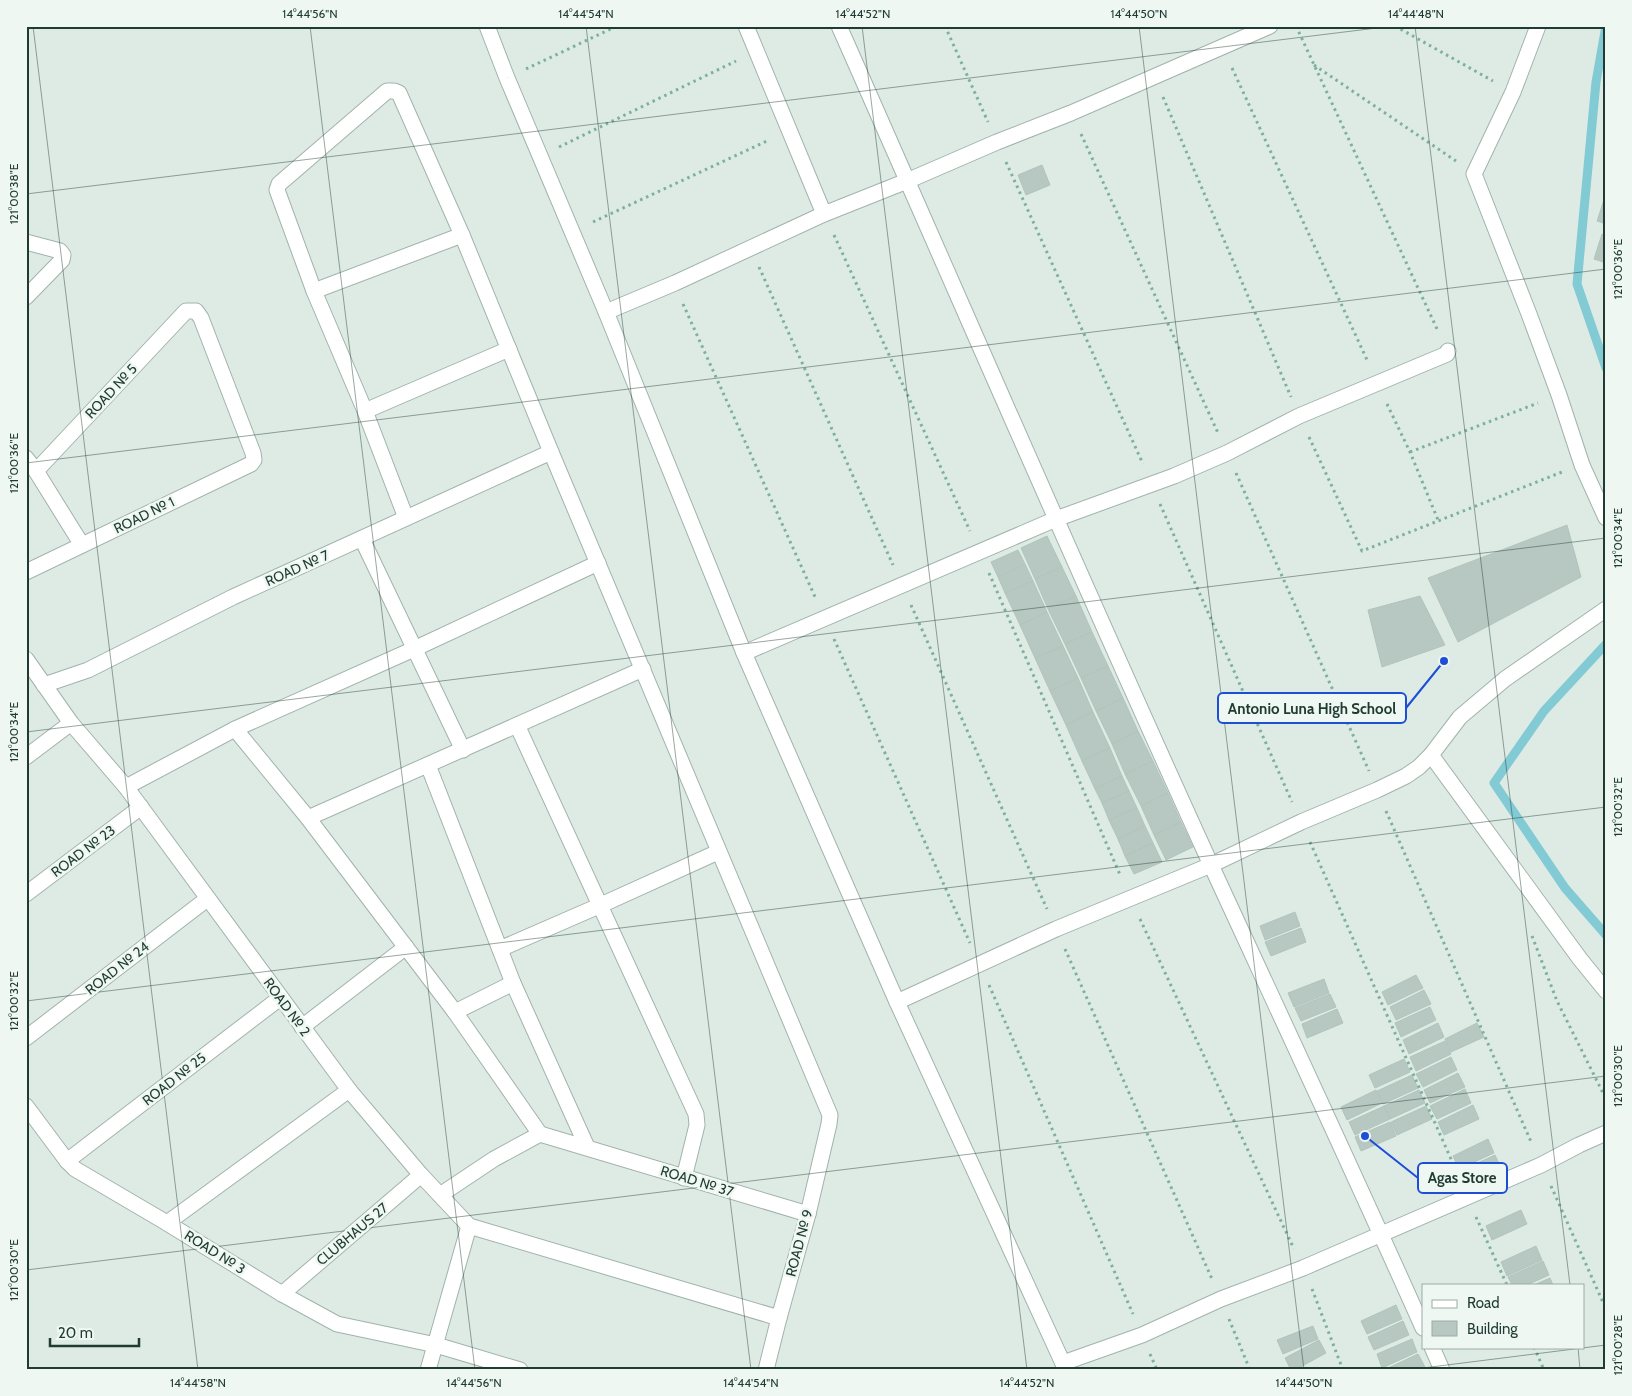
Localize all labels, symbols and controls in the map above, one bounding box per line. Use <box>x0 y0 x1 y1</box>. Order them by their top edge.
text: 14°44'56"N <box>282 6 338 21</box>
text: 14°44'54"N <box>558 6 614 21</box>
text: 14°44'52"N <box>836 6 890 21</box>
text: 14°44'50"N <box>1111 6 1167 21</box>
text: 14°44'48"N <box>1388 6 1444 21</box>
text: 121°00'38"E <box>6 163 21 224</box>
text: 121°00'36"E <box>1610 239 1625 299</box>
street label: ROAD № 5 <box>81 360 141 422</box>
text: 121°00'36"E <box>6 433 21 493</box>
street label: ROAD № 1 <box>111 493 177 537</box>
text: 121°00'34"E <box>1610 508 1625 568</box>
street label: ROAD № 7 <box>262 546 332 590</box>
callout: Antonio Luna High School <box>1218 693 1406 723</box>
text: Antonio Luna High School <box>1228 700 1396 718</box>
text: 121°00'34"E <box>6 702 21 762</box>
text: 121°00'32"E <box>1610 777 1625 837</box>
street label: ROAD № 23 <box>47 821 119 881</box>
street label: ROAD № 24 <box>81 937 153 999</box>
text: 121°00'32"E <box>6 971 21 1031</box>
street label: ROAD № 2 <box>260 974 314 1040</box>
text: 121°00'30"E <box>1610 1045 1625 1107</box>
street label: ROAD № 25 <box>139 1049 209 1109</box>
street label: ROAD № 37 <box>658 1161 736 1201</box>
callout: Agas Store <box>1418 1163 1507 1193</box>
text: Agas Store <box>1428 1169 1497 1187</box>
street label: CLUBHAUS 27 <box>313 1199 391 1269</box>
street label: ROAD № 9 <box>781 1207 817 1279</box>
street label: ROAD № 3 <box>181 1226 249 1278</box>
text: 121°00'30"E <box>6 1239 21 1301</box>
legend <box>1422 1284 1584 1348</box>
text: Road <box>1467 1294 1500 1312</box>
text: 121°00'28"E <box>1610 1314 1625 1375</box>
scale bar <box>50 1316 139 1348</box>
text: Building <box>1467 1320 1518 1338</box>
text: 20 m <box>58 1324 93 1342</box>
text: 14°44'58"N <box>170 1375 226 1390</box>
text: 14°44'56"N <box>446 1375 502 1390</box>
text: 14°44'54"N <box>723 1375 779 1390</box>
text: 14°44'52"N <box>1000 1375 1054 1390</box>
text: 14°44'50"N <box>1276 1375 1332 1390</box>

